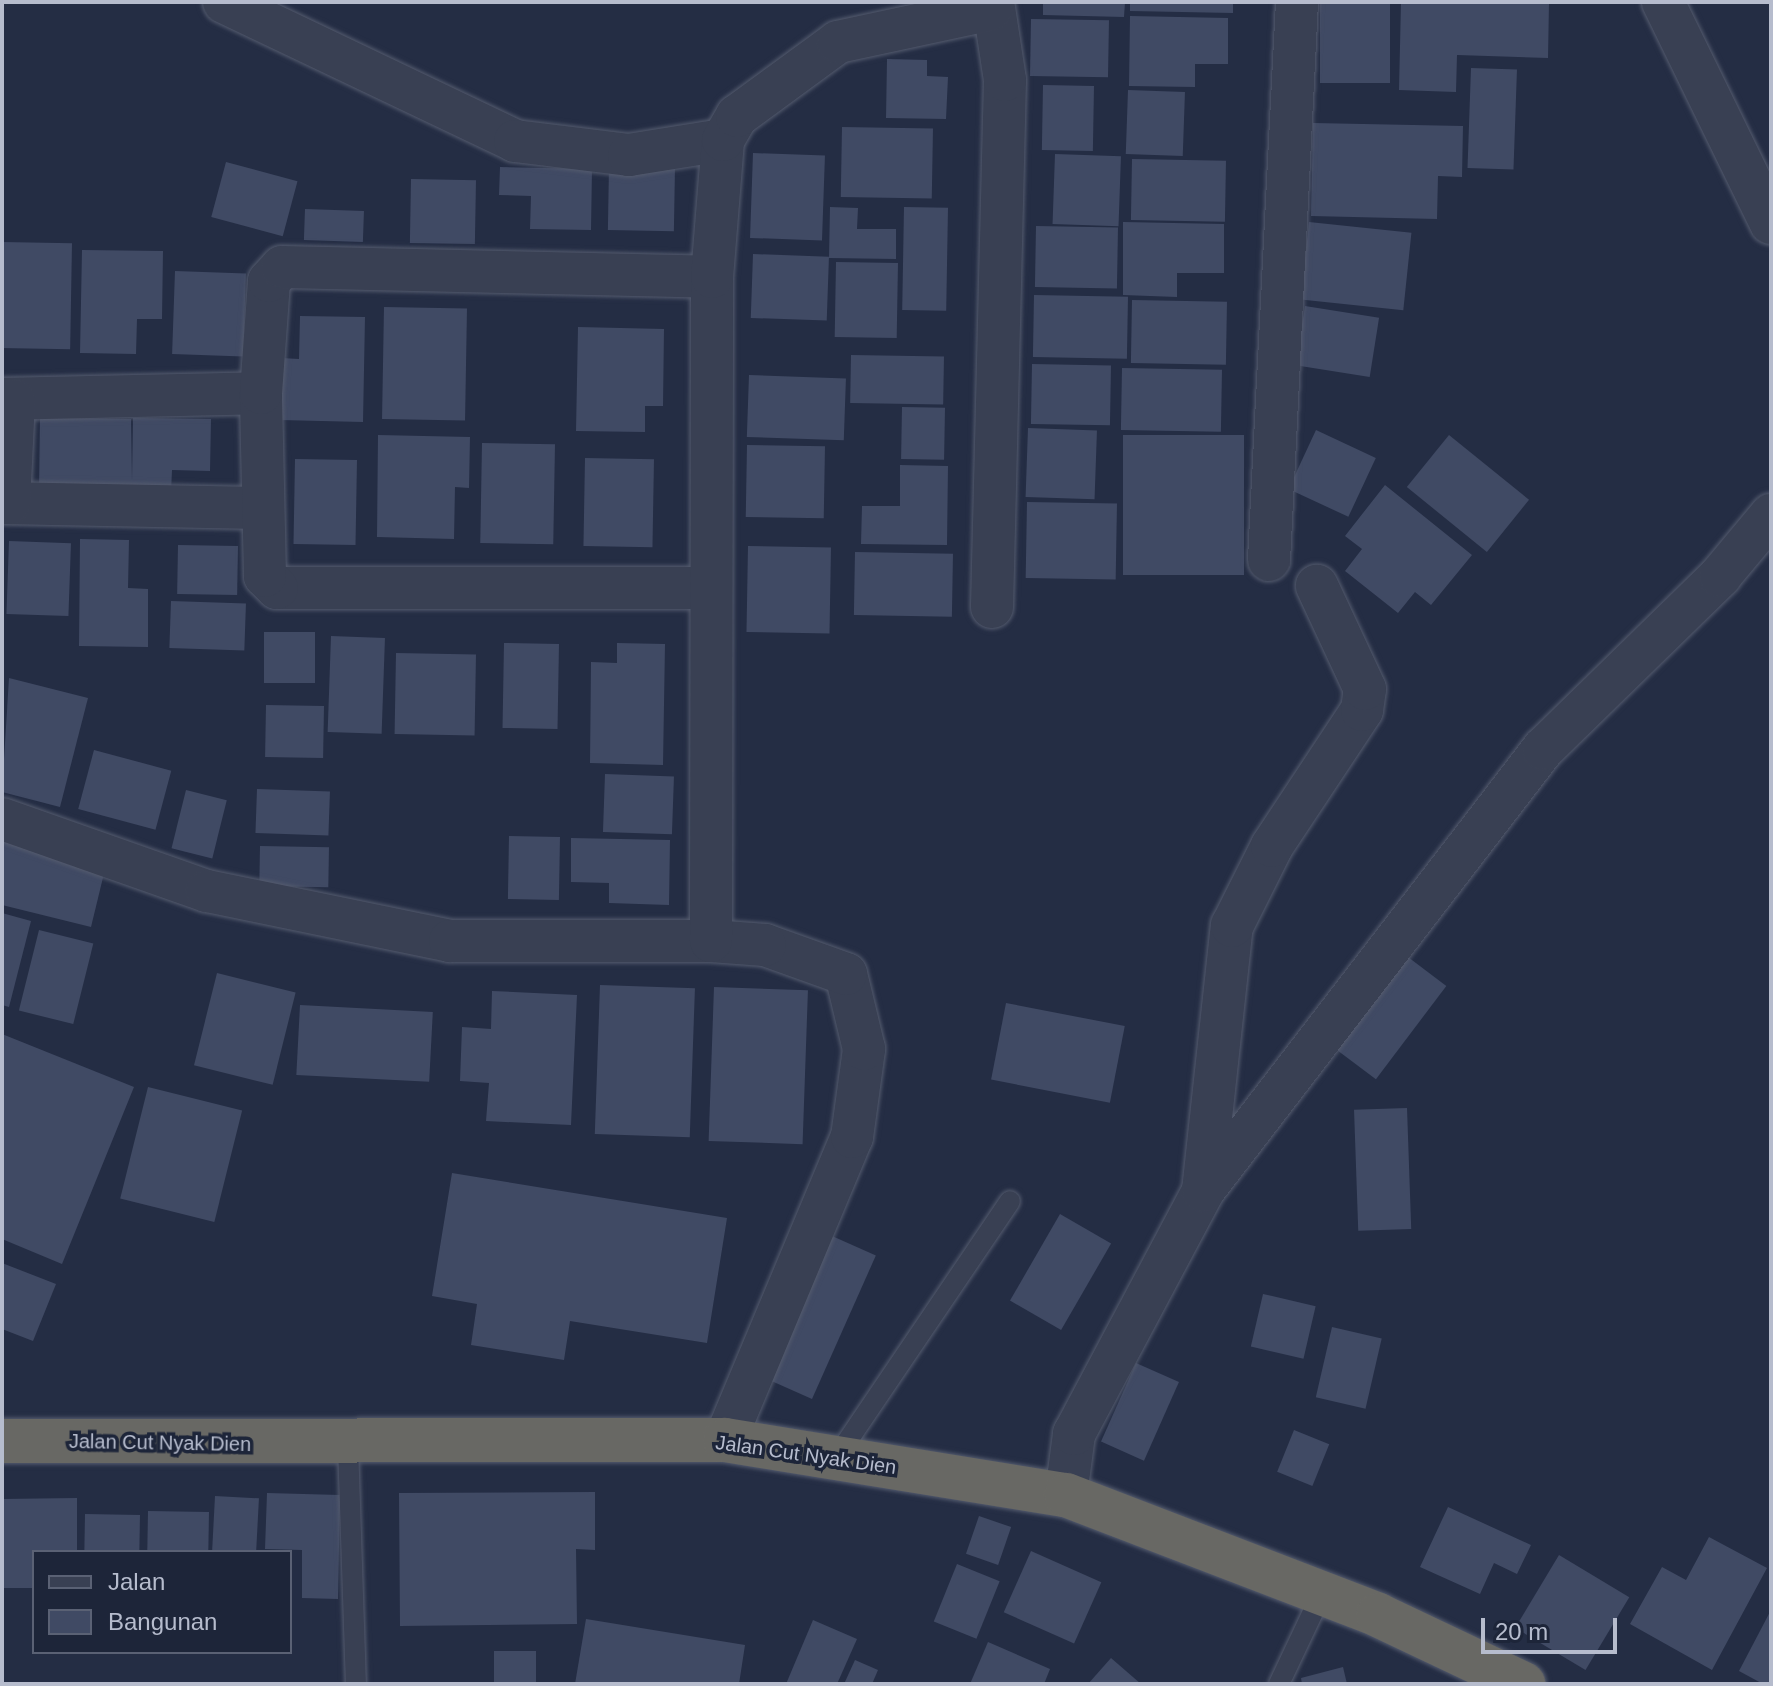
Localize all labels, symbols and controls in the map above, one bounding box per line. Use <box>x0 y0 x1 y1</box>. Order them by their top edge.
street label: Jalan Cut Nyak Dien <box>69 1429 251 1457</box>
street label: Jalan Cut Nyak Dien <box>714 1430 898 1480</box>
legend <box>32 1550 292 1654</box>
text: Jalan <box>108 1568 165 1595</box>
scale bar <box>1485 1602 1621 1652</box>
text: Bangunan <box>108 1608 217 1635</box>
text: 20 m <box>1495 1618 1548 1645</box>

